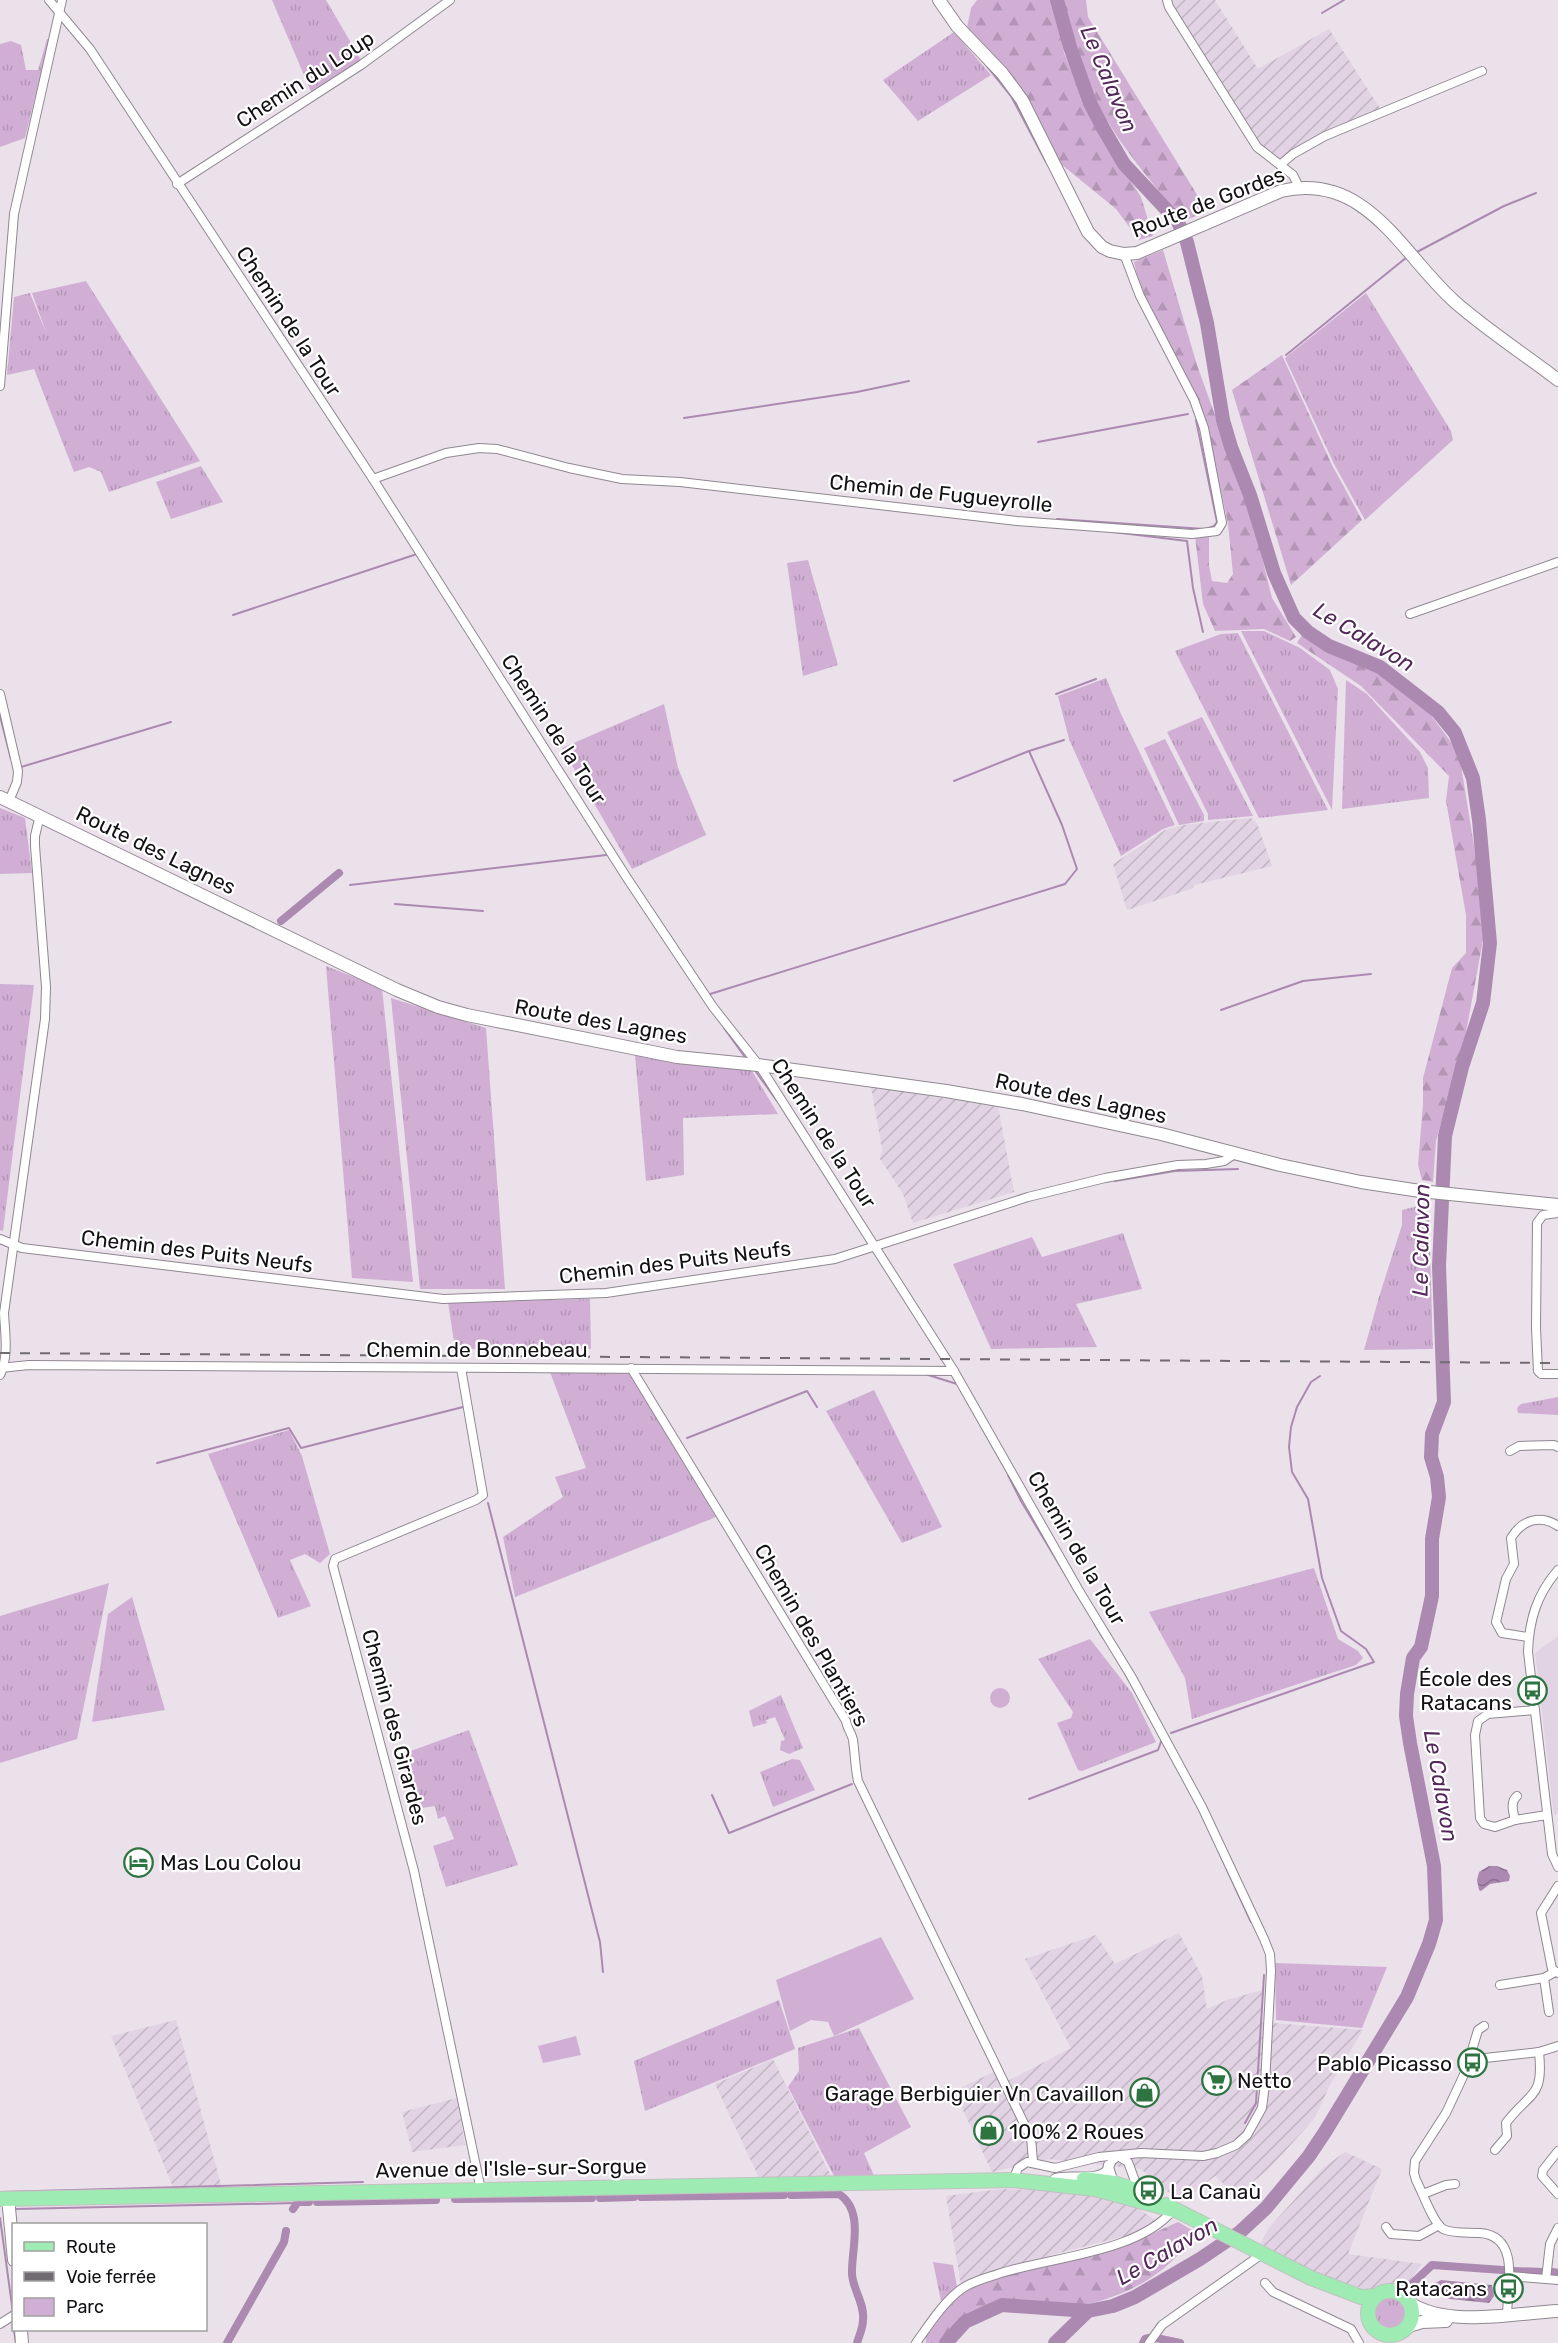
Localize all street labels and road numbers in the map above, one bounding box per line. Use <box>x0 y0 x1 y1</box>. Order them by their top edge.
street label: Chemin du Loup <box>231 25 379 133</box>
street label: Route de Gordes <box>1128 161 1288 243</box>
street label: Chemin de la Tour <box>231 241 347 401</box>
street label: Chemin de Fugueyrolle <box>828 469 1054 517</box>
street label: Chemin de la Tour <box>496 649 612 809</box>
street label: Route des Lagnes <box>72 800 240 900</box>
street label: Route des Lagnes <box>513 994 689 1048</box>
street label: Chemin de la Tour <box>766 1053 882 1213</box>
street label: Route des Lagnes <box>993 1068 1169 1128</box>
street label: Chemin des Puits Neufs <box>80 1224 314 1278</box>
street label: Chemin des Puits Neufs <box>558 1235 792 1289</box>
street label: Chemin de Bonnebeau <box>366 1337 588 1362</box>
street label: Chemin de la Tour <box>1023 1467 1131 1629</box>
street label: Chemin des Plantiers <box>749 1539 875 1731</box>
street label: Chemin des Girardes <box>357 1626 433 1828</box>
street label: Avenue de l'Isle-sur-Sorgue <box>375 2153 647 2183</box>

